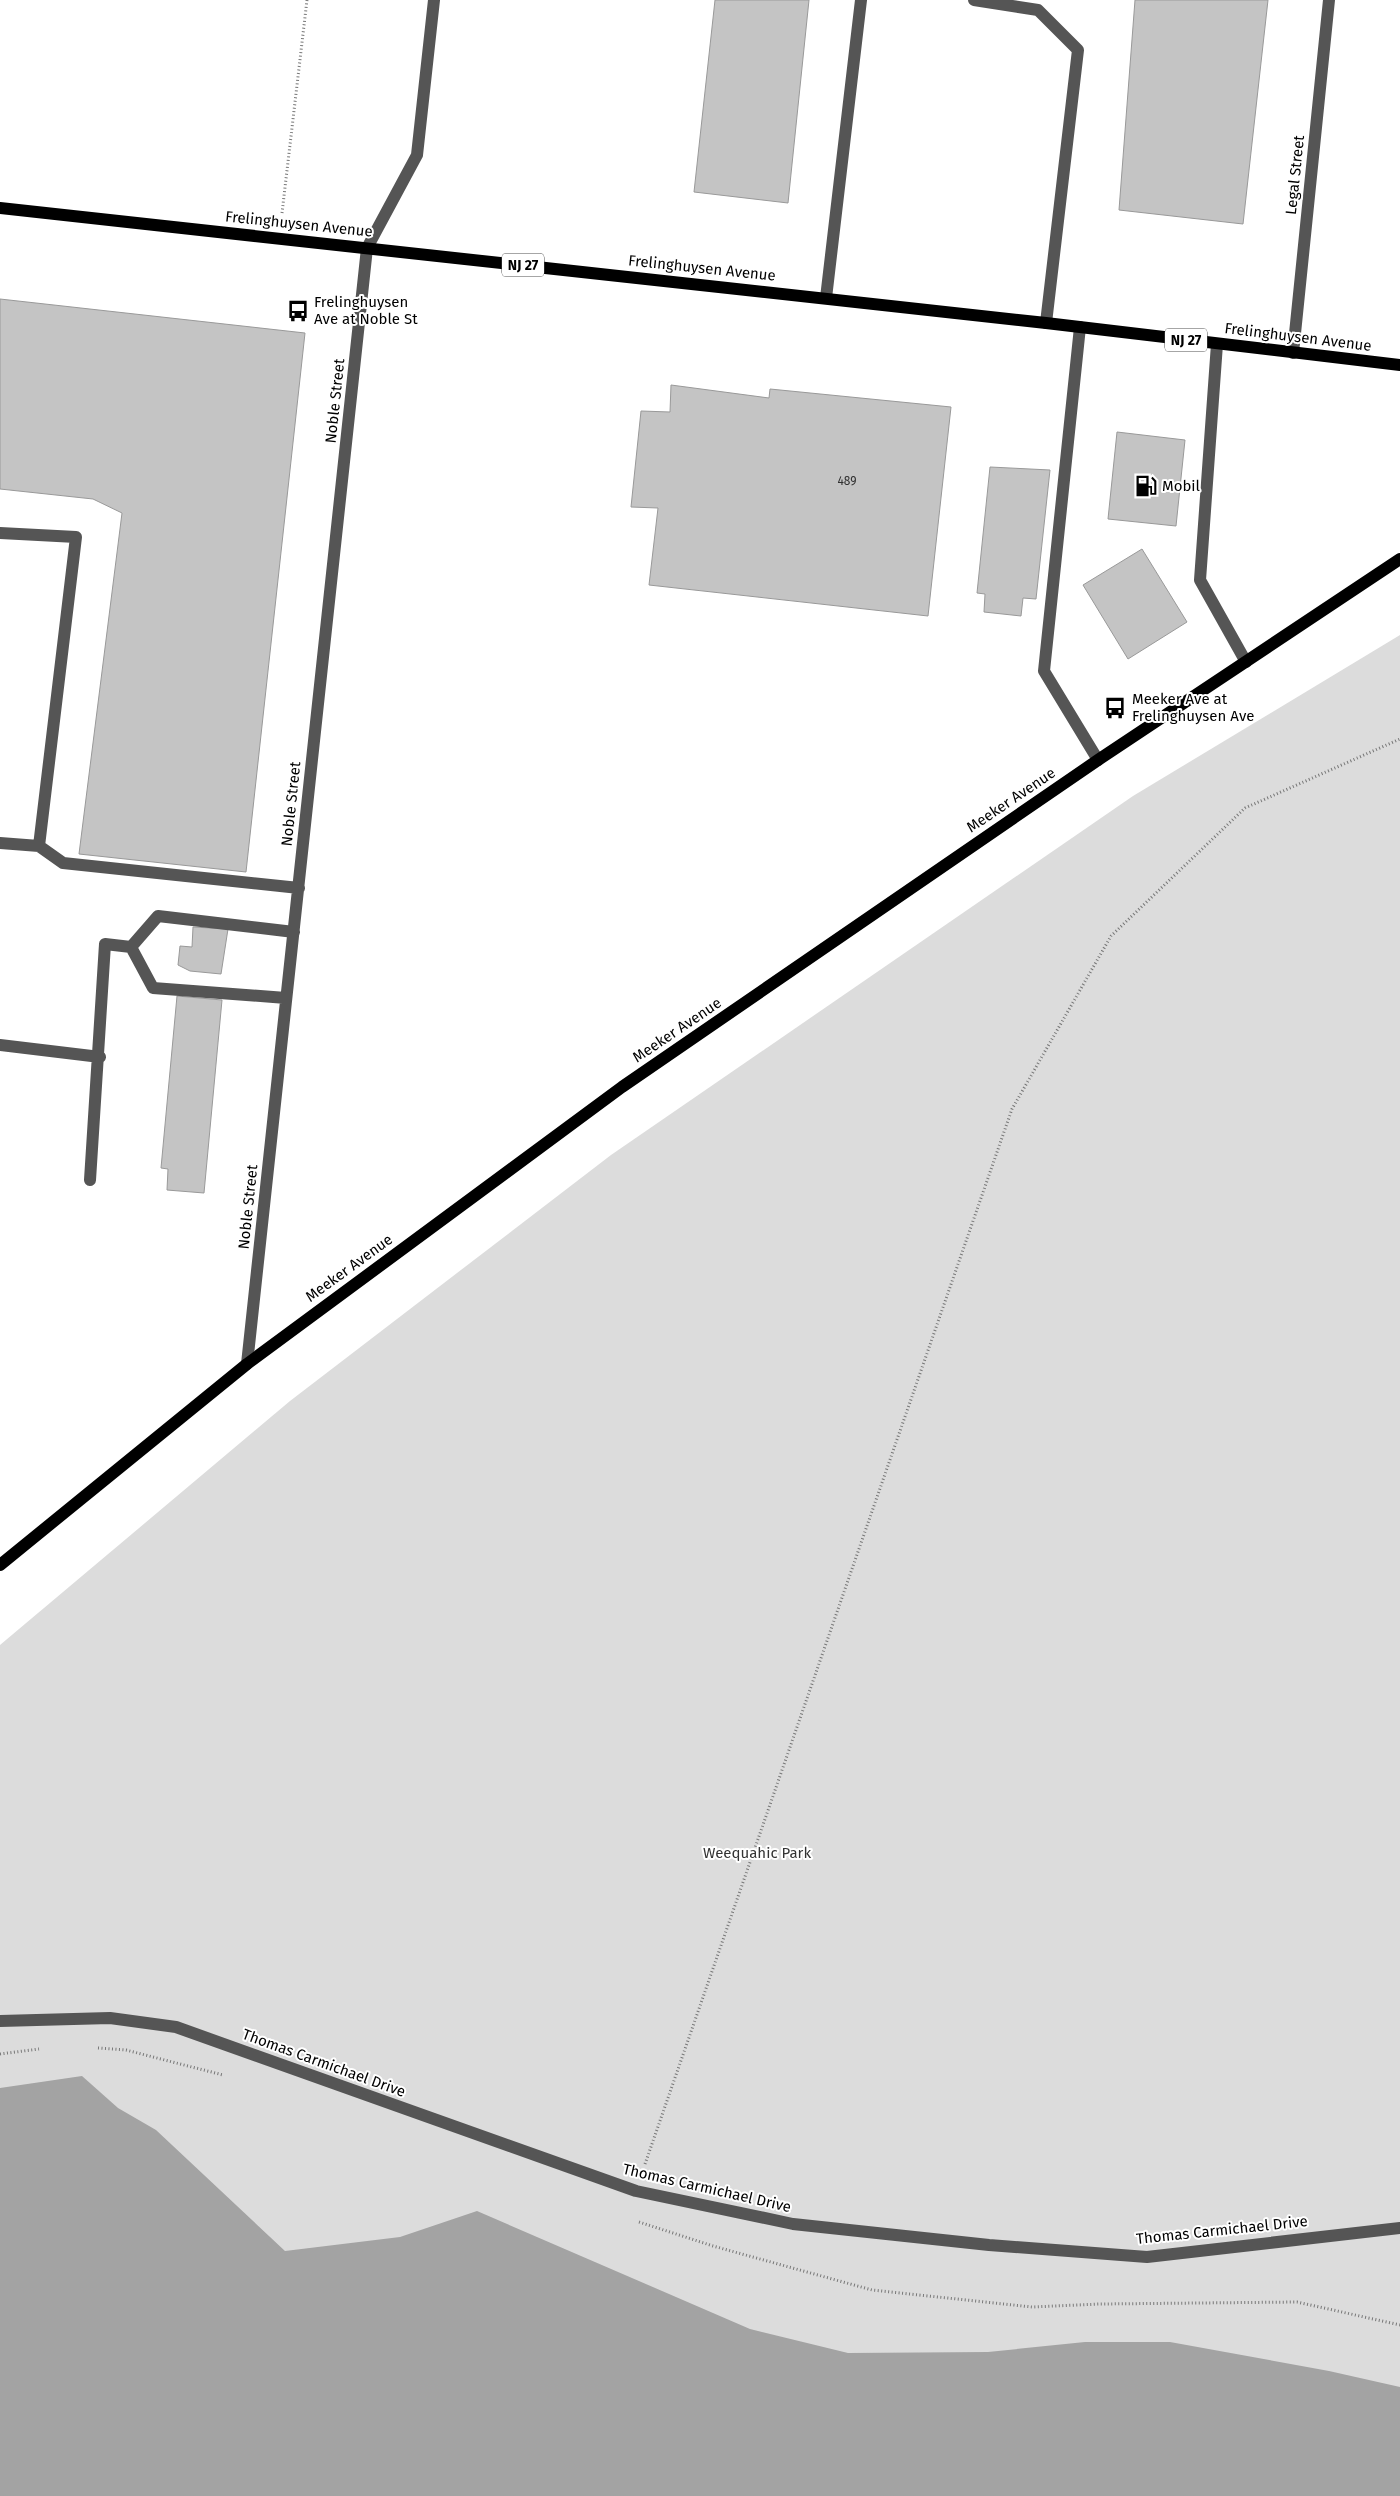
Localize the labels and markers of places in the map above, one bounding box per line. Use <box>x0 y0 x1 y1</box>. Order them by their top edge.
place label: Frelinghuysen Ave at Noble St <box>314 293 418 328</box>
bus stop icon: Frelinghuysen Ave at Noble St <box>285 298 311 324</box>
fuel station icon: Mobil <box>1133 473 1159 499</box>
place label: Mobil <box>1162 477 1201 495</box>
place label: Meeker Ave at Frelinghuysen Ave <box>1132 690 1254 725</box>
bus stop icon: Meeker Ave at Frelinghuysen Ave <box>1102 695 1128 721</box>

